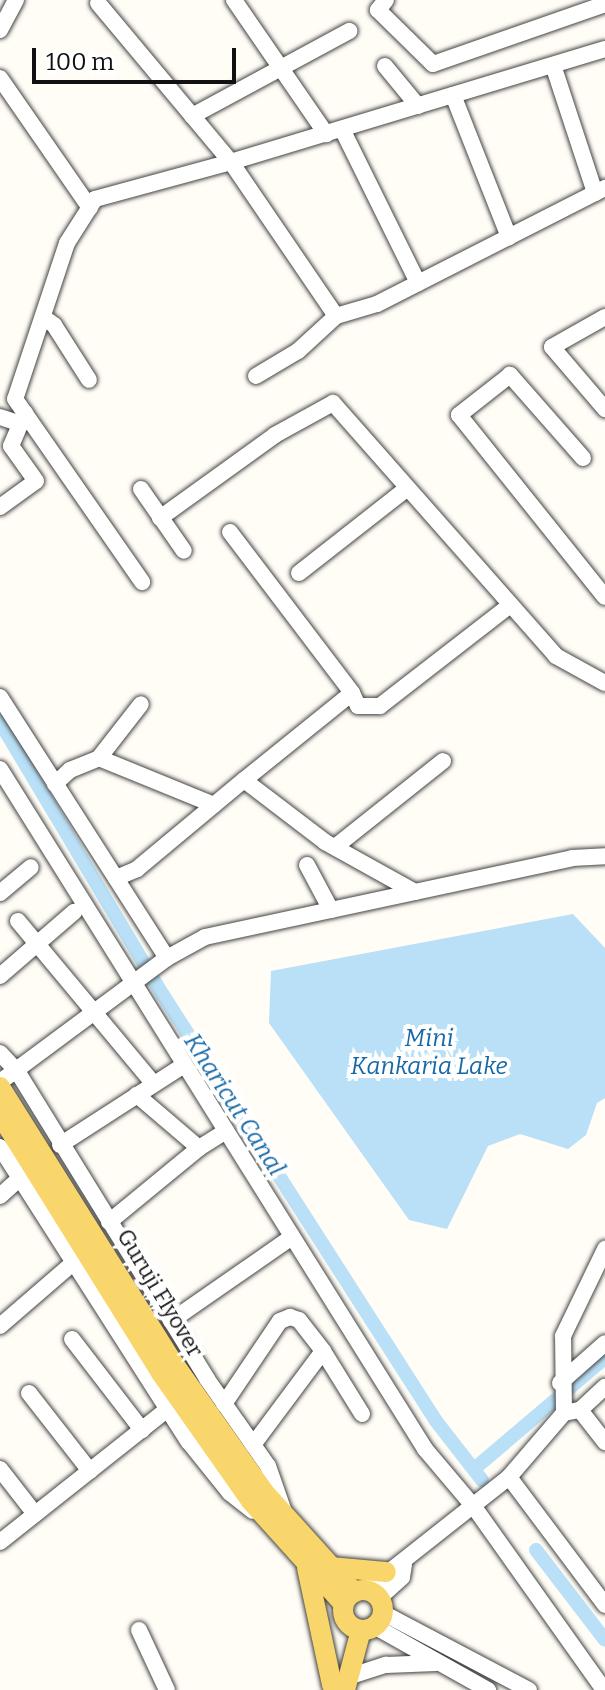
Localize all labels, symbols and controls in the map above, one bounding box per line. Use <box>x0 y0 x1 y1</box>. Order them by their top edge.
scale bar <box>36 32 240 82</box>
text: 100 m <box>46 48 114 76</box>
water label: Mini Kankaria Lake <box>351 1025 507 1081</box>
water label: Kharicut Canal <box>177 1029 291 1181</box>
street label: Guruji Flyover <box>112 1224 208 1362</box>

